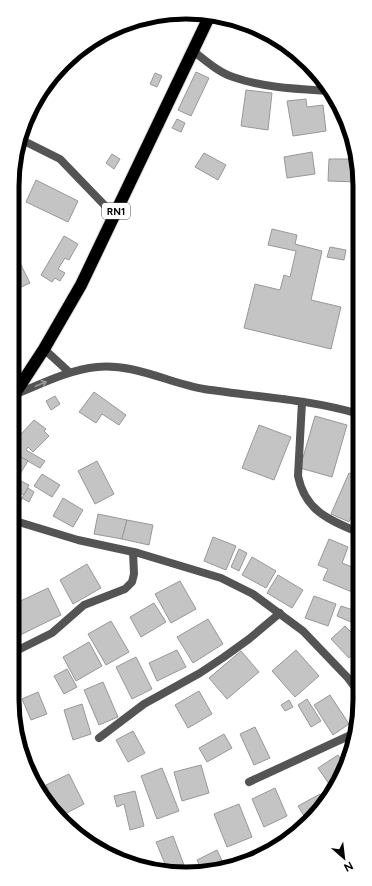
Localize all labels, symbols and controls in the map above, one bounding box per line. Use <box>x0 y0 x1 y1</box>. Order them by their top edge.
road number: RN1 <box>102 203 130 219</box>
one-way arrow <box>35 379 47 387</box>
north arrow <box>324 838 364 878</box>
text: N <box>342 859 355 874</box>

